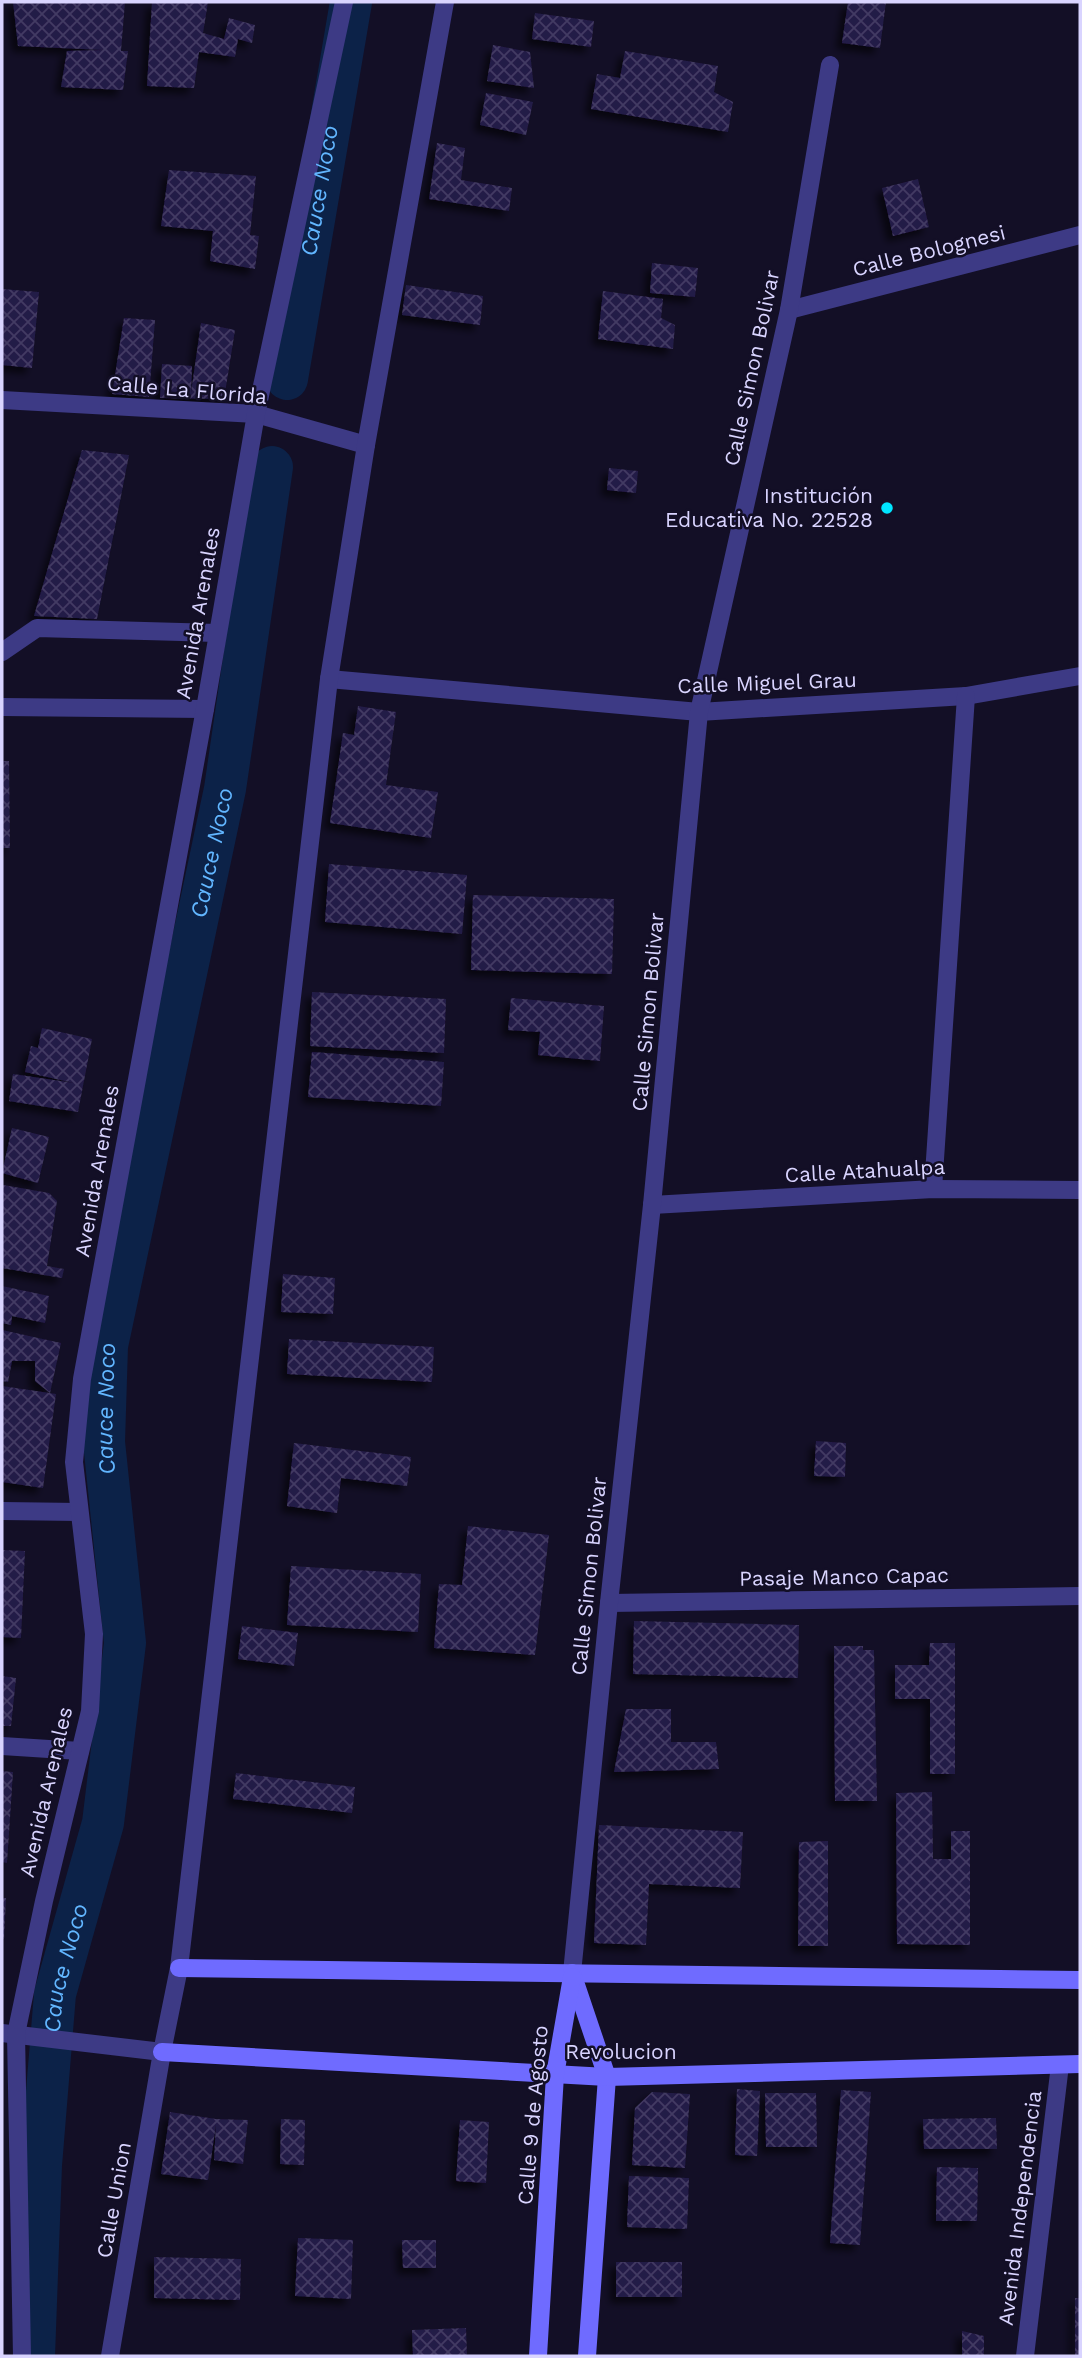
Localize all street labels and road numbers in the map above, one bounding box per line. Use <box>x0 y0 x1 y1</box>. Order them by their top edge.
street label: Calle Bolognesi <box>850 219 1008 282</box>
street label: Calle Simon Bolivar <box>719 267 785 468</box>
street label: Calle La Florida <box>106 370 268 409</box>
street label: Avenida Arenales <box>170 525 225 701</box>
street label: Calle Miguel Grau <box>677 667 857 698</box>
street label: Calle Simon Bolivar <box>626 911 669 1112</box>
street label: Avenida Arenales <box>69 1083 124 1259</box>
street label: Calle Atahualpa <box>784 1154 946 1187</box>
street label: Calle Simon Bolivar <box>566 1475 611 1676</box>
street label: Pasaje Manco Capac <box>739 1562 949 1591</box>
street label: Avenida Arenales <box>14 1704 77 1880</box>
street label: Calle 9 de Agosto <box>512 2024 553 2206</box>
street label: Revolucion <box>565 2039 677 2064</box>
street label: Avenida Independencia <box>993 2089 1046 2327</box>
street label: Calle Union <box>91 2140 136 2260</box>

